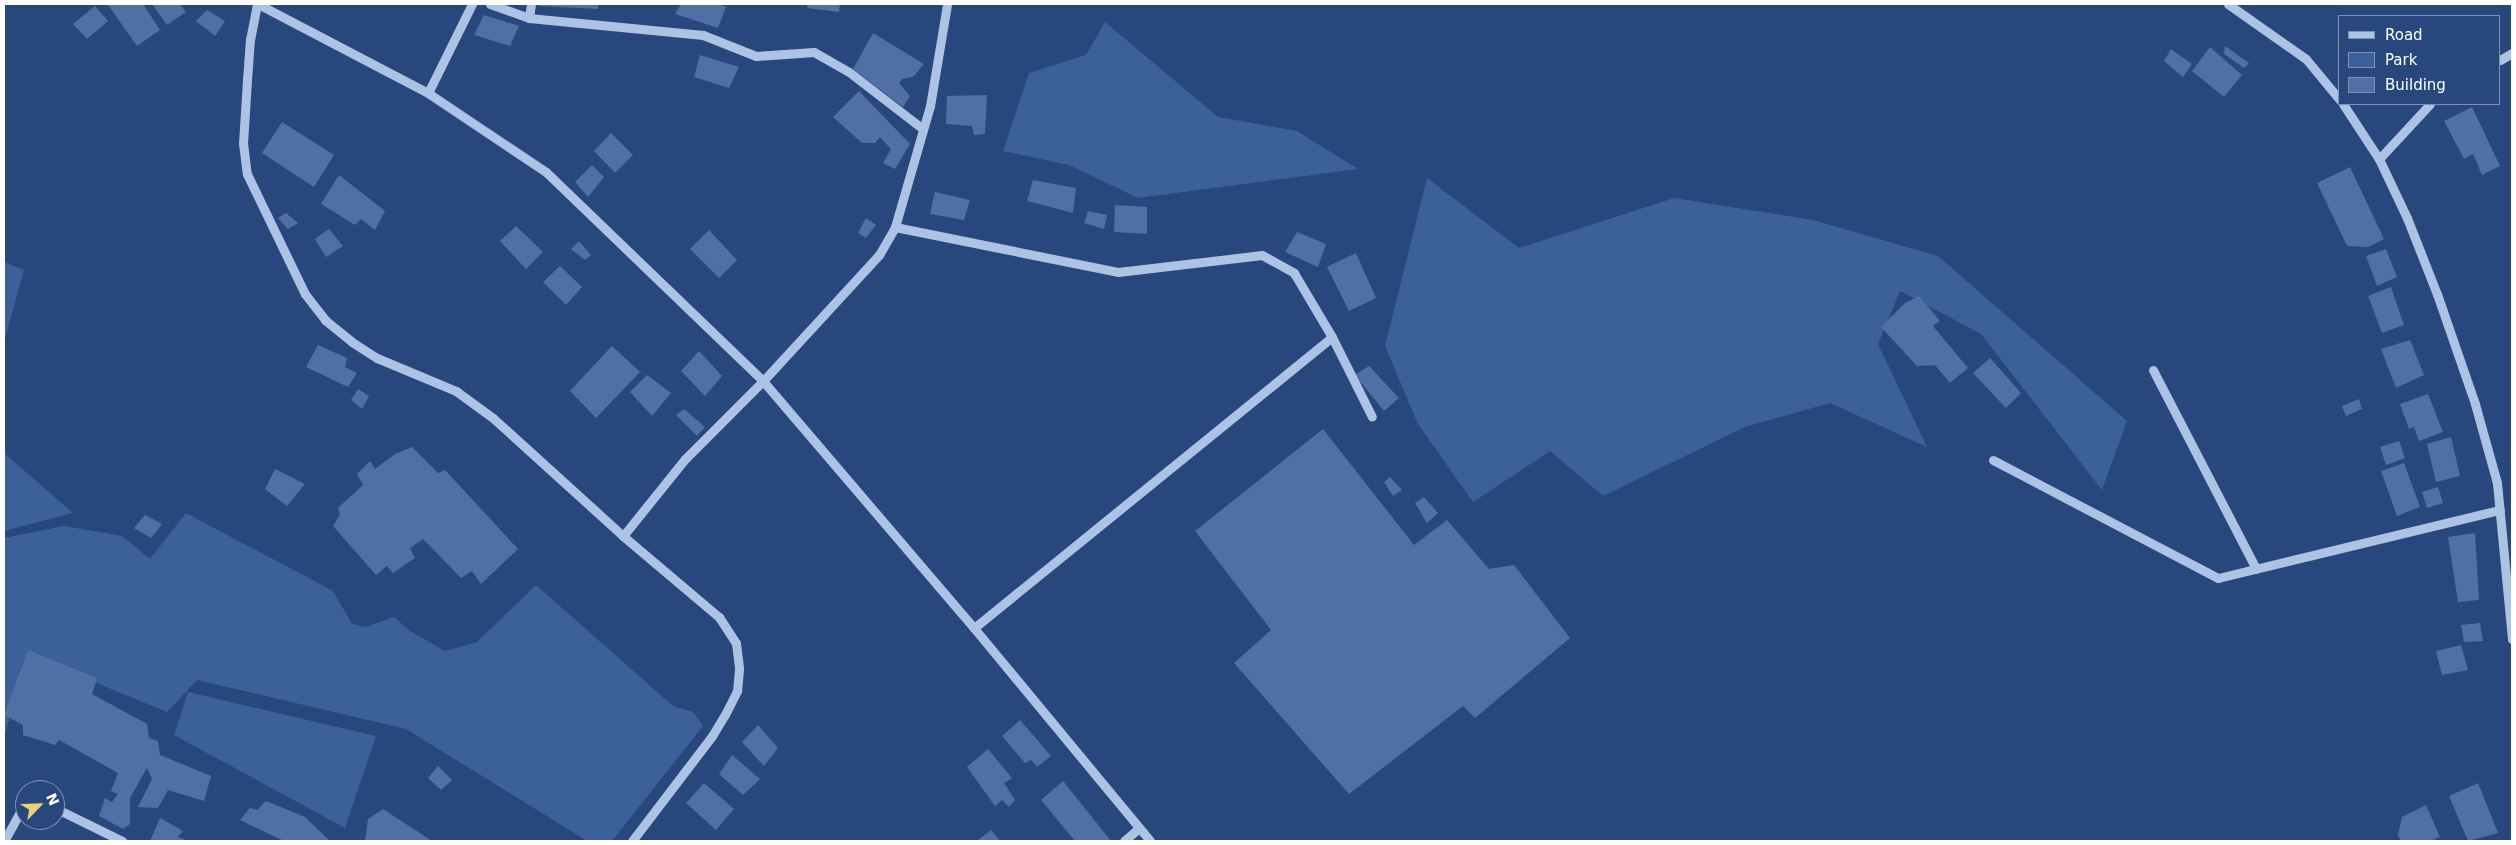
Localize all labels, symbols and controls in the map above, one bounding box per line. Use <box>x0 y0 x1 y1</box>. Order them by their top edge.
legend <box>2338 15 2501 105</box>
text: Road <box>2385 26 2423 44</box>
text: Park <box>2385 51 2417 69</box>
text: Building <box>2385 76 2446 94</box>
north arrow <box>15 780 65 830</box>
text: N <box>43 791 62 808</box>

